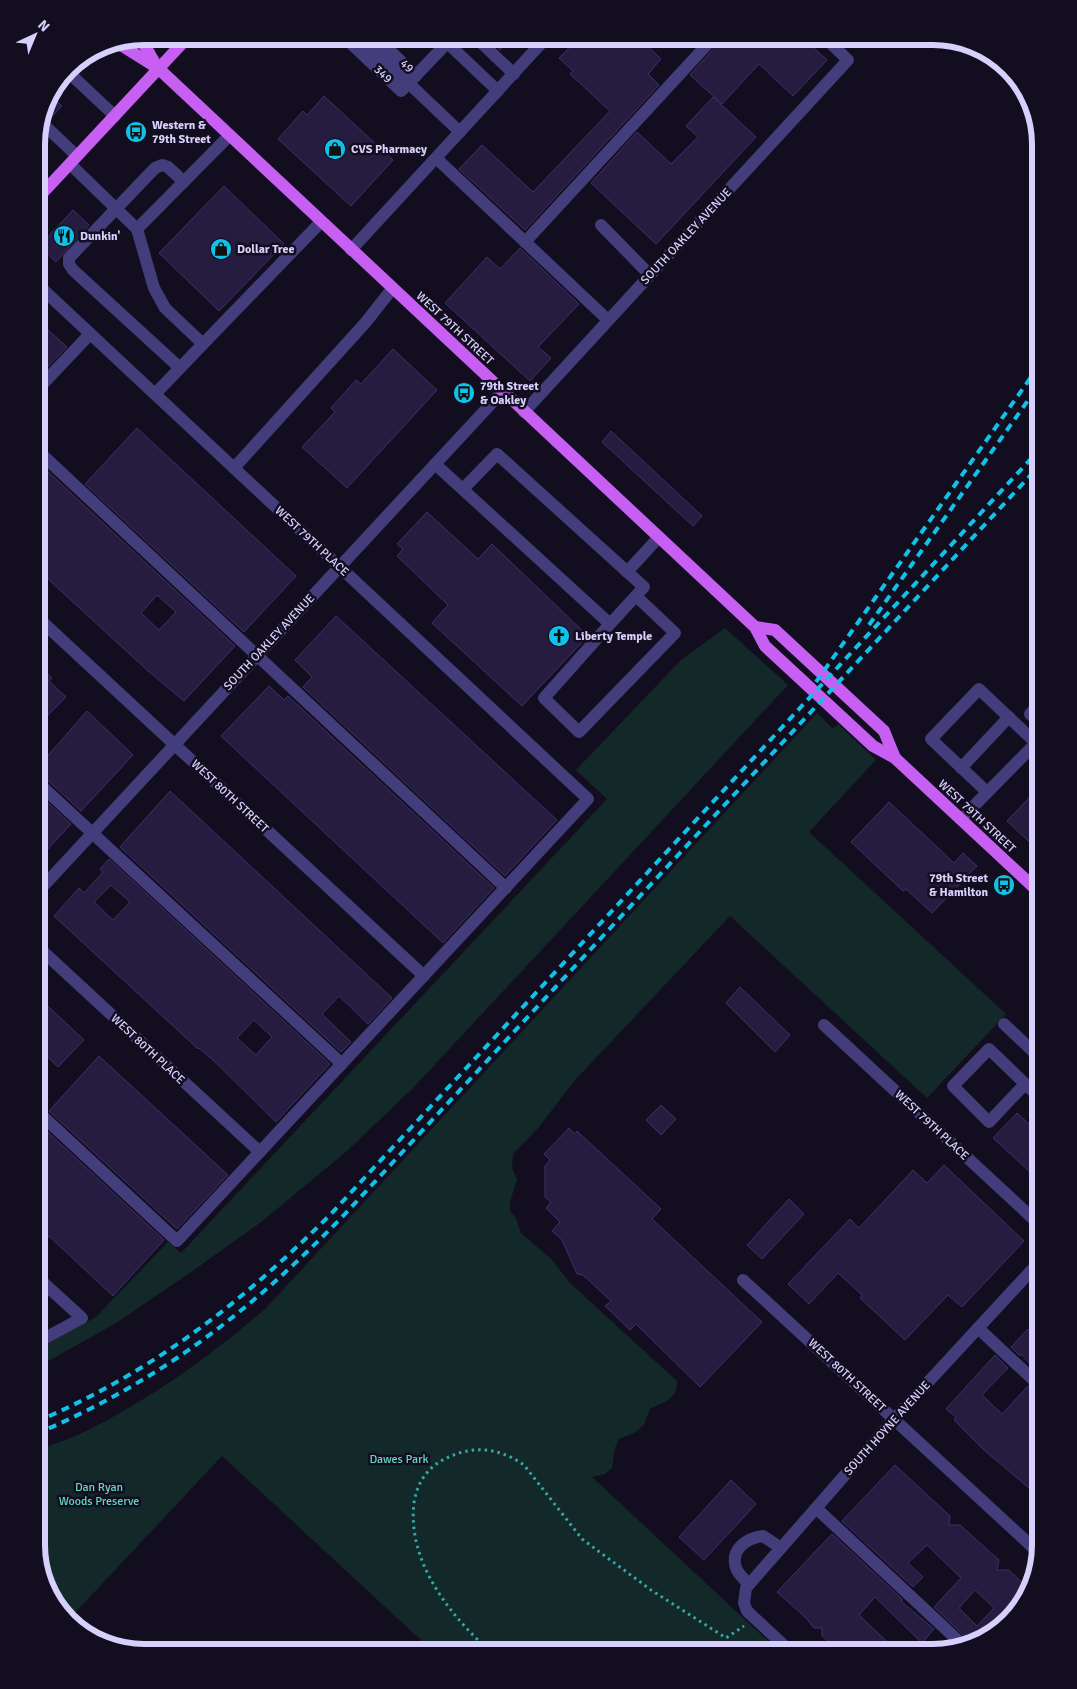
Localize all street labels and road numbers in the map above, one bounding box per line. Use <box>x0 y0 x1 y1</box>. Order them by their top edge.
street label: 49 <box>397 56 417 76</box>
street label: 349 <box>370 62 395 86</box>
street label: SOUTH OAKLEY AVENUE <box>638 185 735 288</box>
street label: WEST 79TH STREET <box>413 289 497 368</box>
street label: WEST 79TH PLACE <box>272 503 352 580</box>
street label: SOUTH OAKLEY AVENUE <box>221 591 318 694</box>
street label: WEST 80TH STREET <box>188 757 272 836</box>
street label: WEST 79TH STREET <box>935 777 1019 856</box>
street label: WEST 80TH PLACE <box>108 1011 188 1088</box>
street label: WEST 79TH PLACE <box>892 1087 972 1164</box>
street label: WEST 80TH STREET <box>805 1336 889 1415</box>
street label: SOUTH HOYNE AVENUE <box>841 1378 934 1479</box>

